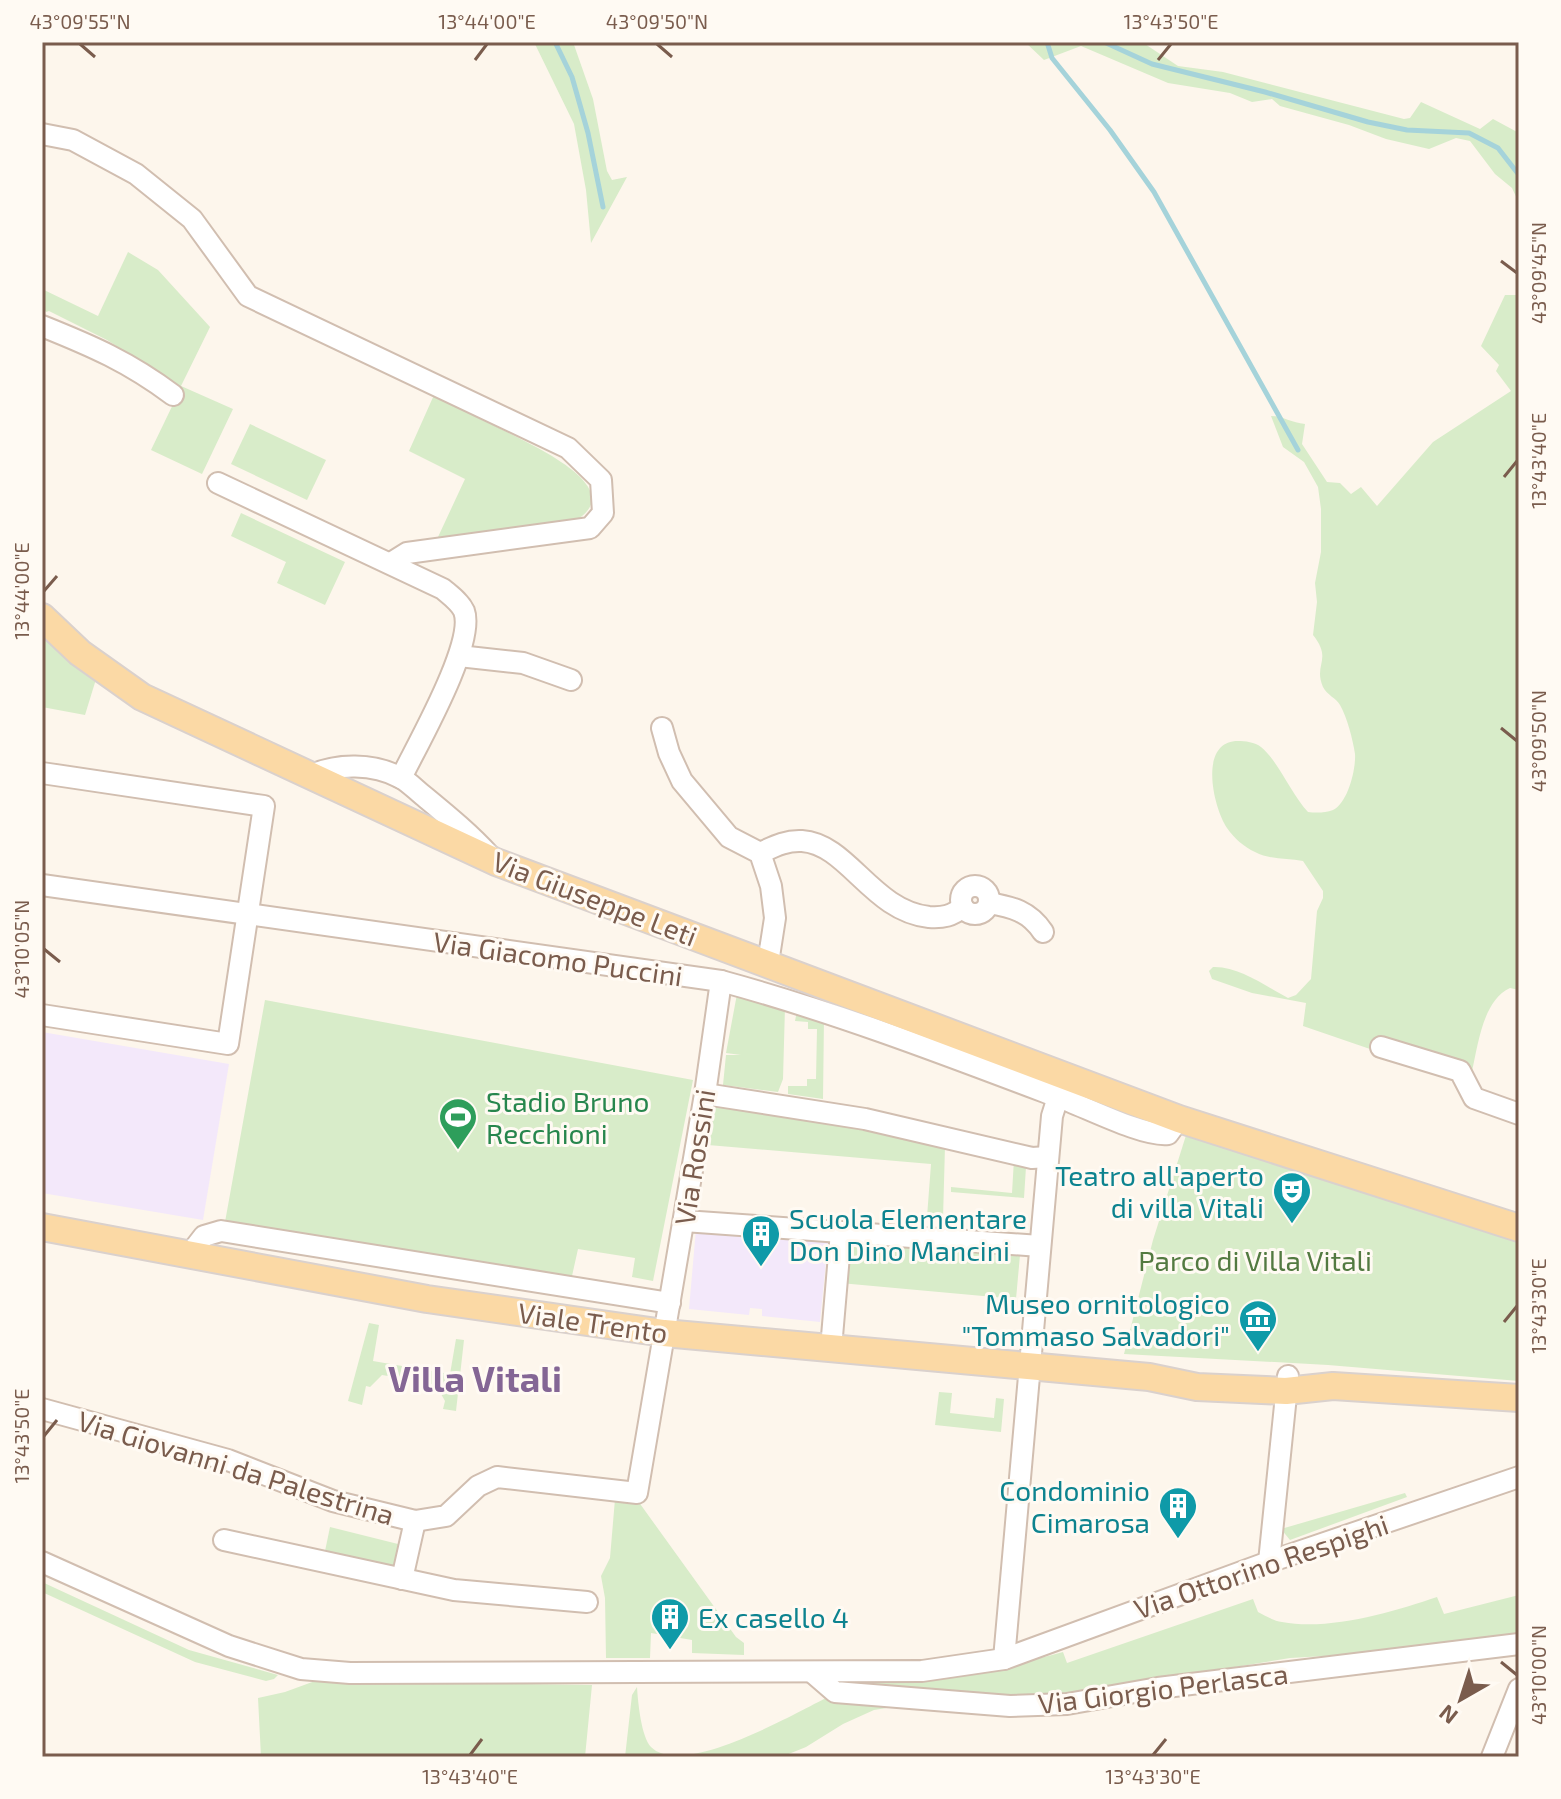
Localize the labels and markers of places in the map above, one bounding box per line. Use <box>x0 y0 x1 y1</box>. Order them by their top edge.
place label: Stadio Bruno Recchioni <box>486 1084 649 1150</box>
sports icon: Stadio Bruno Recchioni <box>437 1096 479 1151</box>
place label: Teatro all'aperto di villa Vitali <box>1055 1158 1264 1224</box>
theatre icon: Teatro all'aperto di villa Vitali <box>1271 1170 1313 1225</box>
place label: Scuola Elementare Don Dino Mancini <box>789 1201 1027 1267</box>
building icon: Scuola Elementare Don Dino Mancini <box>740 1213 782 1268</box>
place label: Museo ornitologico "Tommaso Salvadori" <box>961 1286 1230 1352</box>
museum icon: Museo ornitologico "Tommaso Salvadori" <box>1237 1298 1279 1353</box>
place label: Condominio Cimarosa <box>999 1473 1150 1539</box>
building icon: Condominio Cimarosa <box>1157 1485 1199 1540</box>
building icon: Ex casello 4 <box>649 1596 691 1651</box>
place label: Ex casello 4 <box>698 1600 849 1634</box>

